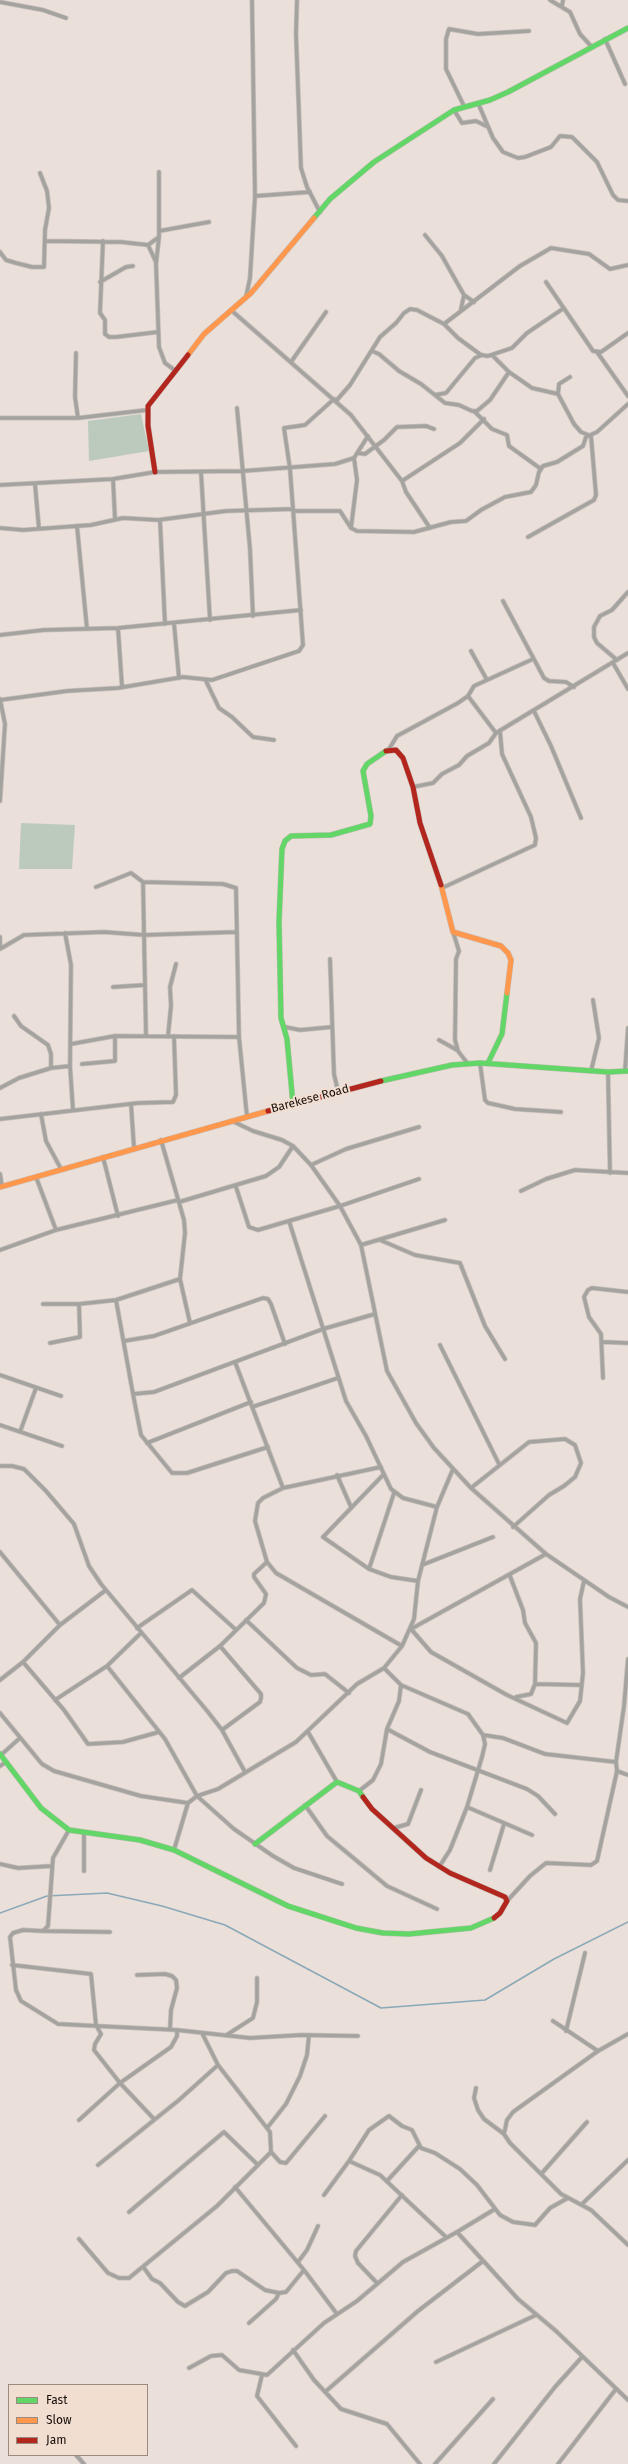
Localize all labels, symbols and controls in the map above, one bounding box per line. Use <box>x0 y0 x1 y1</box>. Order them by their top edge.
street label: Barekese Road <box>269 1082 351 1116</box>
legend <box>8 2384 148 2456</box>
text: Fast <box>46 2393 68 2407</box>
text: Slow <box>46 2413 72 2427</box>
text: Jam <box>46 2433 66 2447</box>

